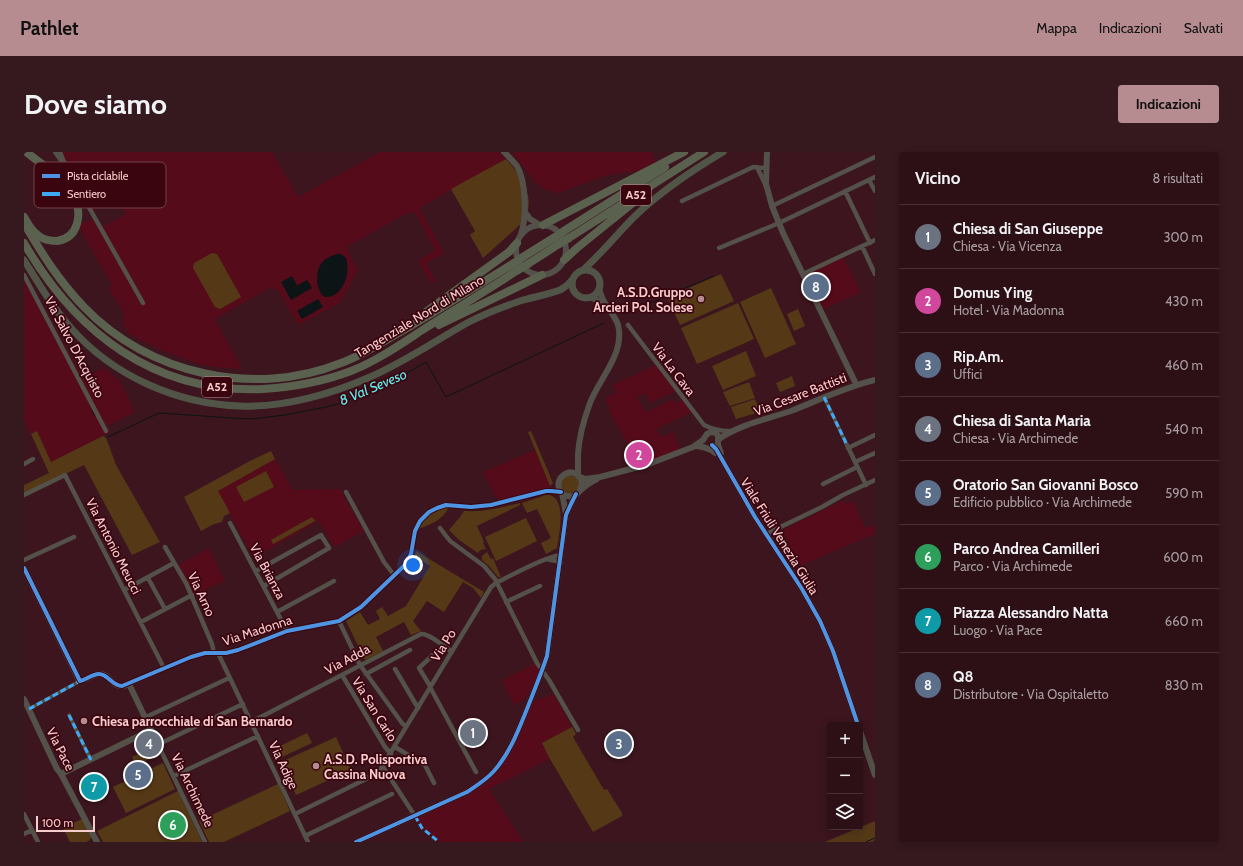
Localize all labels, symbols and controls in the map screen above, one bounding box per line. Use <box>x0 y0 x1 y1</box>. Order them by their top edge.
text: Pathlet <box>20 17 79 40</box>
text: Mappa <box>1036 19 1077 37</box>
text: Indicazioni <box>1099 19 1162 37</box>
text: Salvati <box>1184 19 1223 37</box>
button: Indicazioni <box>1118 85 1219 123</box>
text: Dove siamo <box>24 87 167 121</box>
legend <box>34 162 166 208</box>
text: Vicino <box>915 168 960 188</box>
text: Pista ciclabile <box>67 169 129 183</box>
text: 8 risultati <box>1153 170 1203 186</box>
road number: A52 <box>621 185 651 205</box>
text: Sentiero <box>67 187 106 201</box>
text: Chiesa di San Giuseppe <box>953 220 1103 238</box>
text: 1 <box>926 229 930 245</box>
text: 300 m <box>1163 229 1203 245</box>
text: Chiesa · Via Vicenza <box>953 238 1062 254</box>
street label: Tangenziale Nord di Milano <box>352 271 486 361</box>
pin: 8 <box>803 272 829 302</box>
place label: A.S.D.Gruppo Arcieri Pol. Solese <box>593 284 694 315</box>
text: Domus Ying <box>953 284 1032 302</box>
text: 2 <box>925 293 931 309</box>
text: 430 m <box>1165 293 1203 309</box>
street label: Via Salvo D'Acquisto <box>42 294 108 400</box>
marker: A.S.D.Gruppo Arcieri Pol. Solese <box>696 294 706 304</box>
text: Hotel · Via Madonna <box>953 302 1064 318</box>
street label: Via La Cava <box>649 339 700 399</box>
text: Rip.Am. <box>953 348 1004 366</box>
text: 3 <box>924 357 932 373</box>
text: 460 m <box>1165 357 1203 373</box>
water label: 8 Val Seveso <box>337 365 409 409</box>
text: Uffici <box>953 366 982 382</box>
street label: Via Cesare Battisti <box>751 369 849 419</box>
road number: A52 <box>202 377 232 397</box>
text: Chiesa di Santa Maria <box>953 412 1091 430</box>
text: 4 <box>924 421 932 437</box>
text: 540 m <box>1165 421 1203 437</box>
text: Chiesa · Via Archimede <box>953 430 1078 446</box>
pin: 2 <box>626 440 652 470</box>
street label: Viale Friuli Venezia Giulia <box>737 475 823 598</box>
text: Oratorio San Giovanni Bosco <box>953 476 1138 494</box>
text: 5 <box>925 485 931 501</box>
text: 590 m <box>1165 485 1203 501</box>
text: Edificio pubblico · Via Archimede <box>953 494 1132 510</box>
street label: Via Antonio Meucci <box>83 495 145 597</box>
street label: Via Brianza <box>247 540 290 602</box>
text: Parco Andrea Camilleri <box>953 540 1100 558</box>
text: 6 <box>924 549 932 565</box>
text: 600 m <box>1163 549 1203 565</box>
your location <box>403 555 423 575</box>
text: Parco · Via Archimede <box>953 558 1072 574</box>
street label: Via Arno <box>185 569 219 619</box>
text: Piazza Alessandro Natta <box>953 604 1108 622</box>
street label: Via Madonna <box>220 611 295 649</box>
text: 7 <box>925 613 931 629</box>
text: 660 m <box>1165 613 1203 629</box>
text: Luogo · Via Pace <box>953 622 1042 638</box>
street label: Via Po <box>427 626 459 664</box>
street label: Via Adda <box>322 640 373 678</box>
text: Q8 <box>953 668 973 686</box>
street label: Via San Carlo <box>349 674 401 744</box>
text: 8 <box>924 677 932 693</box>
text: 830 m <box>1165 677 1203 693</box>
text: Distributore · Via Ospitaletto <box>953 686 1109 702</box>
place label: Chiesa parrocchiale di San Bernardo <box>92 713 293 729</box>
marker: Chiesa parrocchiale di San Bernardo <box>79 716 89 726</box>
pin: 1 <box>460 718 486 748</box>
map controls <box>827 722 863 830</box>
button: + <box>827 722 863 758</box>
street label: Via Pace <box>43 725 79 774</box>
pin: 4 <box>136 729 162 759</box>
pin: 3 <box>606 729 632 759</box>
street label: Via Adige <box>266 738 302 792</box>
street label: Via Archimede <box>168 751 218 830</box>
place label: A.S.D. Polisportiva Cassina Nuova <box>324 751 428 782</box>
button: − <box>827 758 863 794</box>
pin: 5 <box>125 760 151 790</box>
marker: A.S.D. Polisportiva Cassina Nuova <box>311 761 321 771</box>
pin: 7 <box>81 772 107 802</box>
button: layers <box>827 794 863 830</box>
pin: 6 <box>160 810 186 840</box>
scale bar <box>36 814 95 833</box>
text: 100 m <box>42 816 73 830</box>

